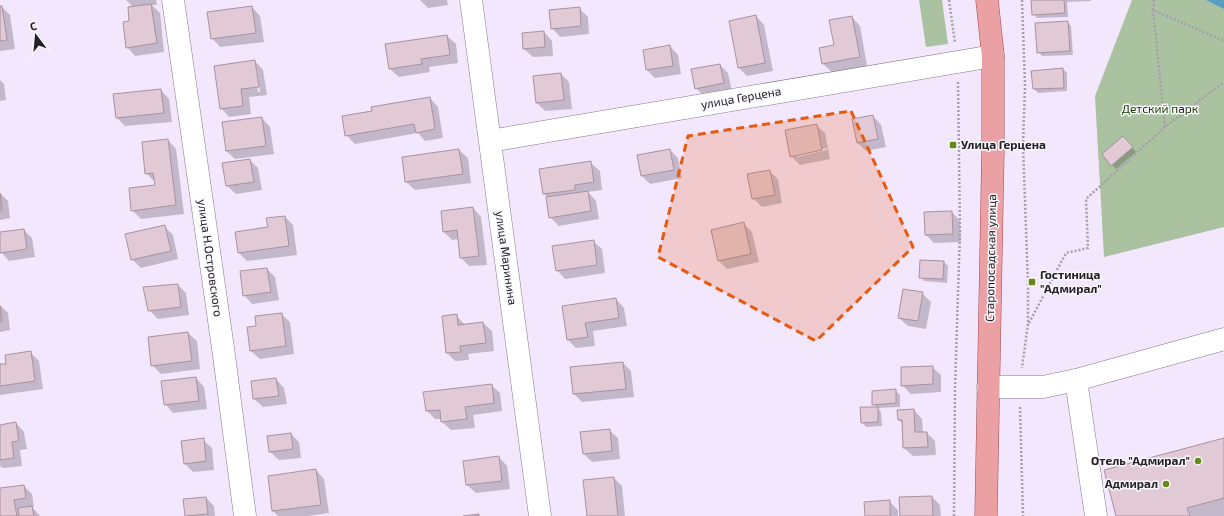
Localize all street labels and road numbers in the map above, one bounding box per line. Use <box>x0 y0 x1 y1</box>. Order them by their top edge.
street label: улица Герцена <box>700 83 782 112</box>
street label: Старопосадская улица <box>982 194 999 322</box>
street label: улица Н.Островского <box>195 198 226 318</box>
street label: улица Маринина <box>492 210 521 306</box>

